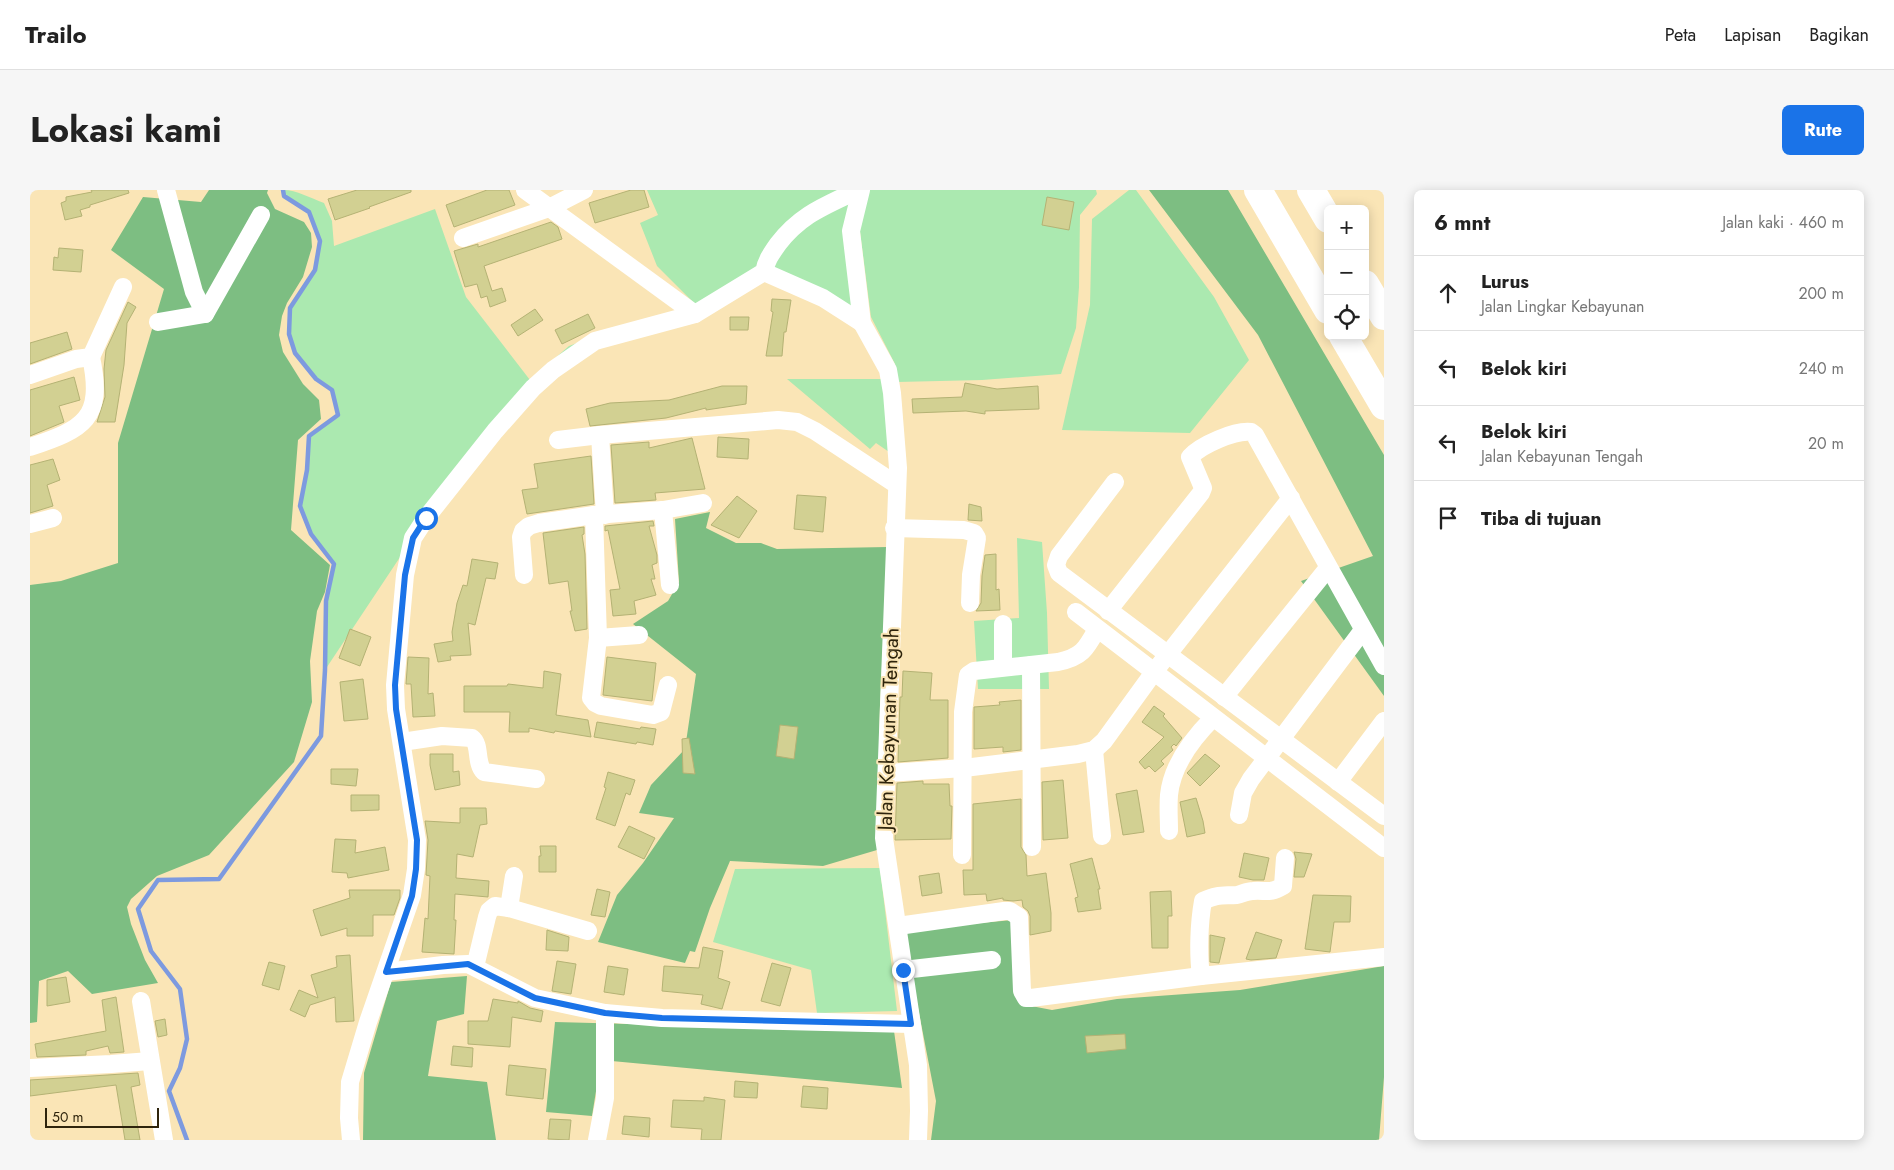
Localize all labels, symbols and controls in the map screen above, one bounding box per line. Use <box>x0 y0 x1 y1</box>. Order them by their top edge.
text: Trailo <box>25 17 87 52</box>
text: Peta <box>1665 22 1696 48</box>
text: Lapisan <box>1724 22 1781 48</box>
text: Bagikan <box>1809 22 1869 48</box>
text: Lokasi kami <box>30 105 222 155</box>
button: Rute <box>1782 105 1864 155</box>
map controls <box>1324 205 1369 340</box>
button: + <box>1324 205 1369 250</box>
text: 6 mnt <box>1434 208 1490 238</box>
text: Jalan kaki · 460 m <box>1722 211 1844 234</box>
button: − <box>1324 250 1369 295</box>
text: Lurus <box>1481 268 1529 295</box>
icon: ahead <box>1434 279 1462 307</box>
text: 200 m <box>1798 282 1844 305</box>
button: locate <box>1324 295 1369 340</box>
text: Jalan Lingkar Kebayunan <box>1481 295 1645 318</box>
icon: left <box>1434 354 1462 382</box>
text: Belok kiri <box>1481 355 1567 382</box>
text: 240 m <box>1799 357 1844 380</box>
text: Belok kiri <box>1481 418 1567 445</box>
icon: left <box>1434 429 1462 457</box>
text: 20 m <box>1808 432 1844 455</box>
text: Jalan Kebayunan Tengah <box>1481 445 1643 468</box>
icon: arrive <box>1434 504 1462 532</box>
text: Tiba di tujuan <box>1481 505 1601 532</box>
route start <box>415 507 438 530</box>
street label: Jalan Kebayunan Tengah <box>870 627 907 834</box>
route end <box>892 959 915 982</box>
scale bar <box>45 1105 159 1128</box>
text: 50 m <box>52 1107 83 1127</box>

